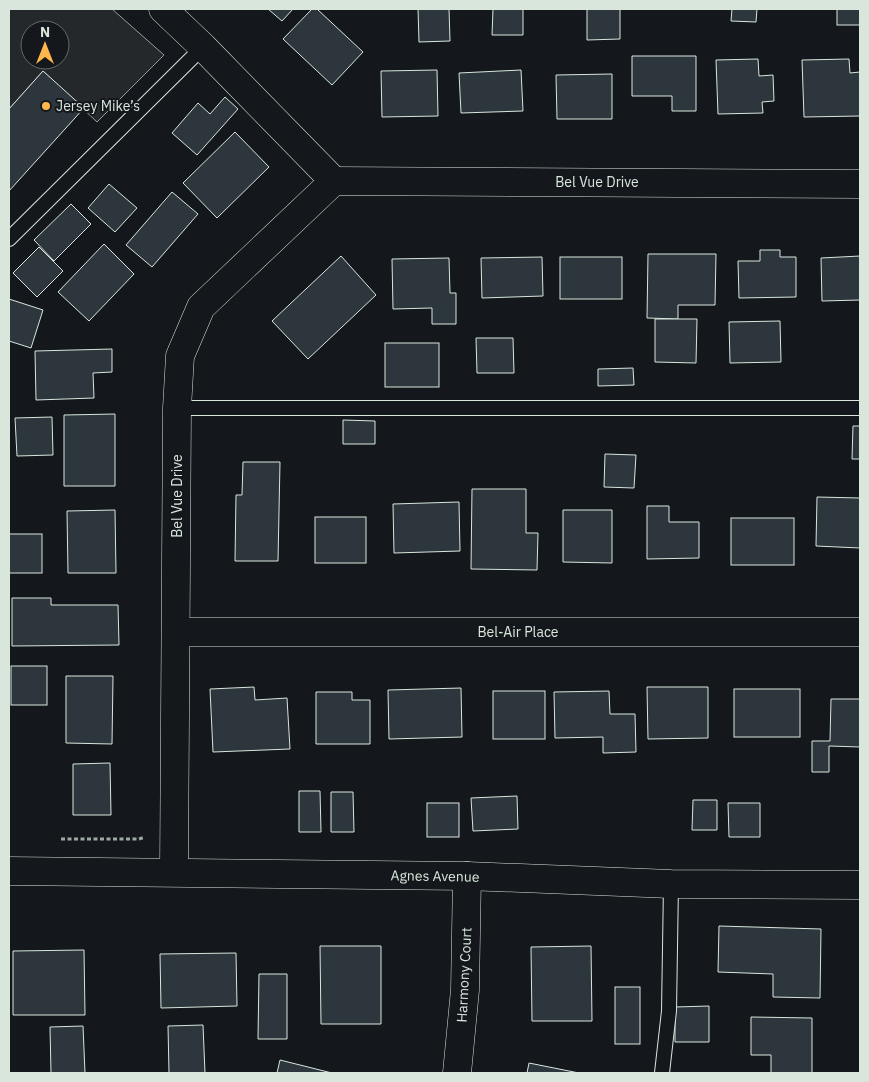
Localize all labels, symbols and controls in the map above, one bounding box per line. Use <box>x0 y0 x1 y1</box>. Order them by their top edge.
north arrow <box>20 20 70 70</box>
text: N <box>40 23 50 41</box>
place label: Jersey Mike’s <box>56 97 140 115</box>
marker: Jersey Mike’s <box>40 100 52 112</box>
street label: Bel Vue Drive <box>555 173 639 191</box>
street label: Bel Vue Drive <box>168 454 186 538</box>
street label: Bel-Air Place <box>477 623 559 641</box>
street label: Agnes Avenue <box>390 866 480 886</box>
street label: Harmony Court <box>453 927 475 1023</box>

